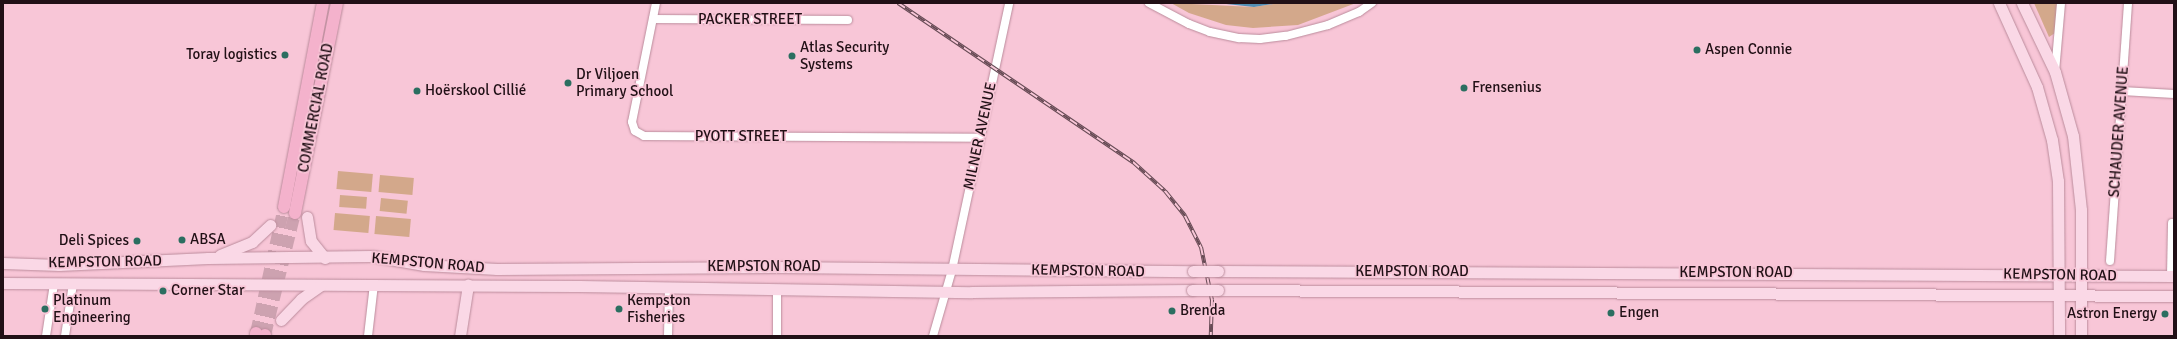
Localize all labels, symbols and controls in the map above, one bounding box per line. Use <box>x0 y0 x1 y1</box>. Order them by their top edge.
street label: PACKER STREET <box>698 11 802 29</box>
place label: Atlas Security Systems <box>800 38 889 73</box>
place label: Aspen Connie <box>1705 41 1792 59</box>
street label: COMMERCIAL ROAD <box>295 42 337 174</box>
marker: Aspen Connie <box>1692 45 1702 55</box>
place label: Toray logistics <box>186 46 277 64</box>
marker: Toray logistics <box>280 50 290 60</box>
marker: Atlas Security Systems <box>787 51 797 61</box>
place label: Dr Viljoen Primary School <box>576 65 673 100</box>
street label: SCHAUDER AVENUE <box>2105 66 2133 198</box>
marker: Dr Viljoen Primary School <box>563 78 573 88</box>
place label: Frensenius <box>1472 79 1541 97</box>
street label: MILNER AVENUE <box>960 81 1000 191</box>
place label: Hoërskool Cillié <box>425 82 526 100</box>
marker: Frensenius <box>1459 83 1469 93</box>
marker: Hoërskool Cillié <box>412 86 422 96</box>
street label: PYOTT STREET <box>695 128 787 146</box>
place label: ABSA <box>190 231 226 249</box>
place label: Deli Spices <box>59 232 129 250</box>
marker: ABSA <box>177 235 187 245</box>
marker: Deli Spices <box>132 236 142 246</box>
street label: KEMPSTON ROAD <box>371 249 485 277</box>
street label: KEMPSTON ROAD <box>48 252 162 272</box>
street label: KEMPSTON ROAD <box>707 258 821 276</box>
street label: KEMPSTON ROAD <box>1031 261 1145 281</box>
street label: KEMPSTON ROAD <box>1355 263 1469 281</box>
street label: KEMPSTON ROAD <box>1679 264 1793 282</box>
street label: KEMPSTON ROAD <box>2003 265 2117 285</box>
place label: Corner Star <box>171 282 244 300</box>
marker: Corner Star <box>158 286 168 296</box>
place label: Platinum Engineering <box>53 291 131 326</box>
place label: Kempston Fisheries <box>627 291 691 326</box>
place label: Brenda <box>1180 302 1225 320</box>
marker: Platinum Engineering <box>40 304 50 314</box>
marker: Kempston Fisheries <box>614 304 624 314</box>
place label: Engen <box>1619 304 1659 322</box>
place label: Astron Energy <box>2067 305 2157 323</box>
marker: Brenda <box>1167 306 1177 316</box>
marker: Engen <box>1606 308 1616 318</box>
marker: Astron Energy <box>2160 309 2170 319</box>

